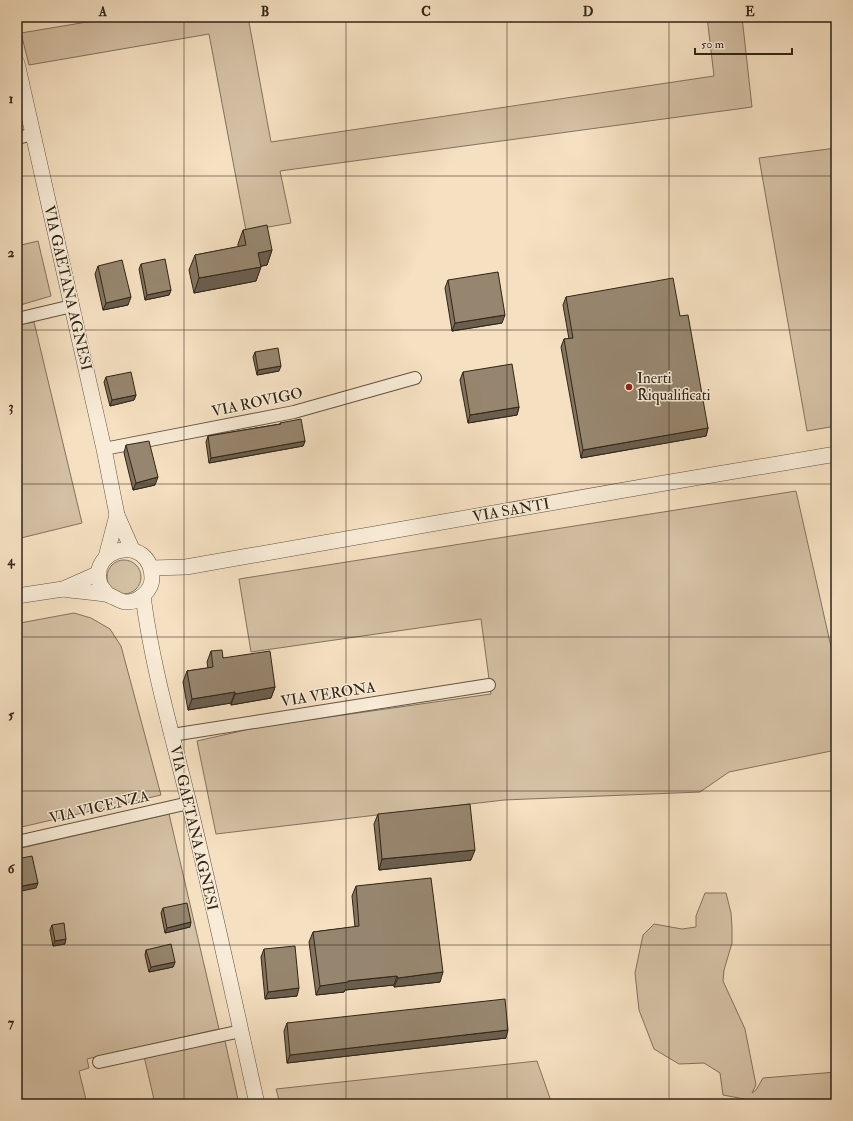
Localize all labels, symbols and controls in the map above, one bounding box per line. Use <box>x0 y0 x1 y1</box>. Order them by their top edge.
text: A <box>98 4 108 20</box>
text: B <box>261 4 269 20</box>
text: C <box>421 4 431 20</box>
text: D <box>583 4 594 20</box>
text: E <box>745 4 755 20</box>
scale bar <box>695 30 792 56</box>
text: 50 m <box>701 37 725 52</box>
text: 1 <box>9 91 14 107</box>
street label: VIA GAETANA AGNESI <box>39 204 96 373</box>
text: 2 <box>8 245 15 261</box>
place label: Inerti Riqualificati <box>637 369 711 405</box>
marker: Inerti Riqualificati <box>624 382 634 392</box>
street label: VIA ROVIGO <box>210 384 304 421</box>
text: 3 <box>9 399 14 415</box>
street label: VIA SANTI <box>471 494 551 527</box>
text: 4 <box>6 553 15 569</box>
street label: VIA VERONA <box>279 678 377 711</box>
text: 5 <box>8 707 14 723</box>
street label: VIA GAETANA AGNESI <box>165 744 222 913</box>
street label: VIA VICENZA <box>47 787 151 828</box>
text: 6 <box>8 861 16 877</box>
text: 7 <box>8 1015 15 1031</box>

